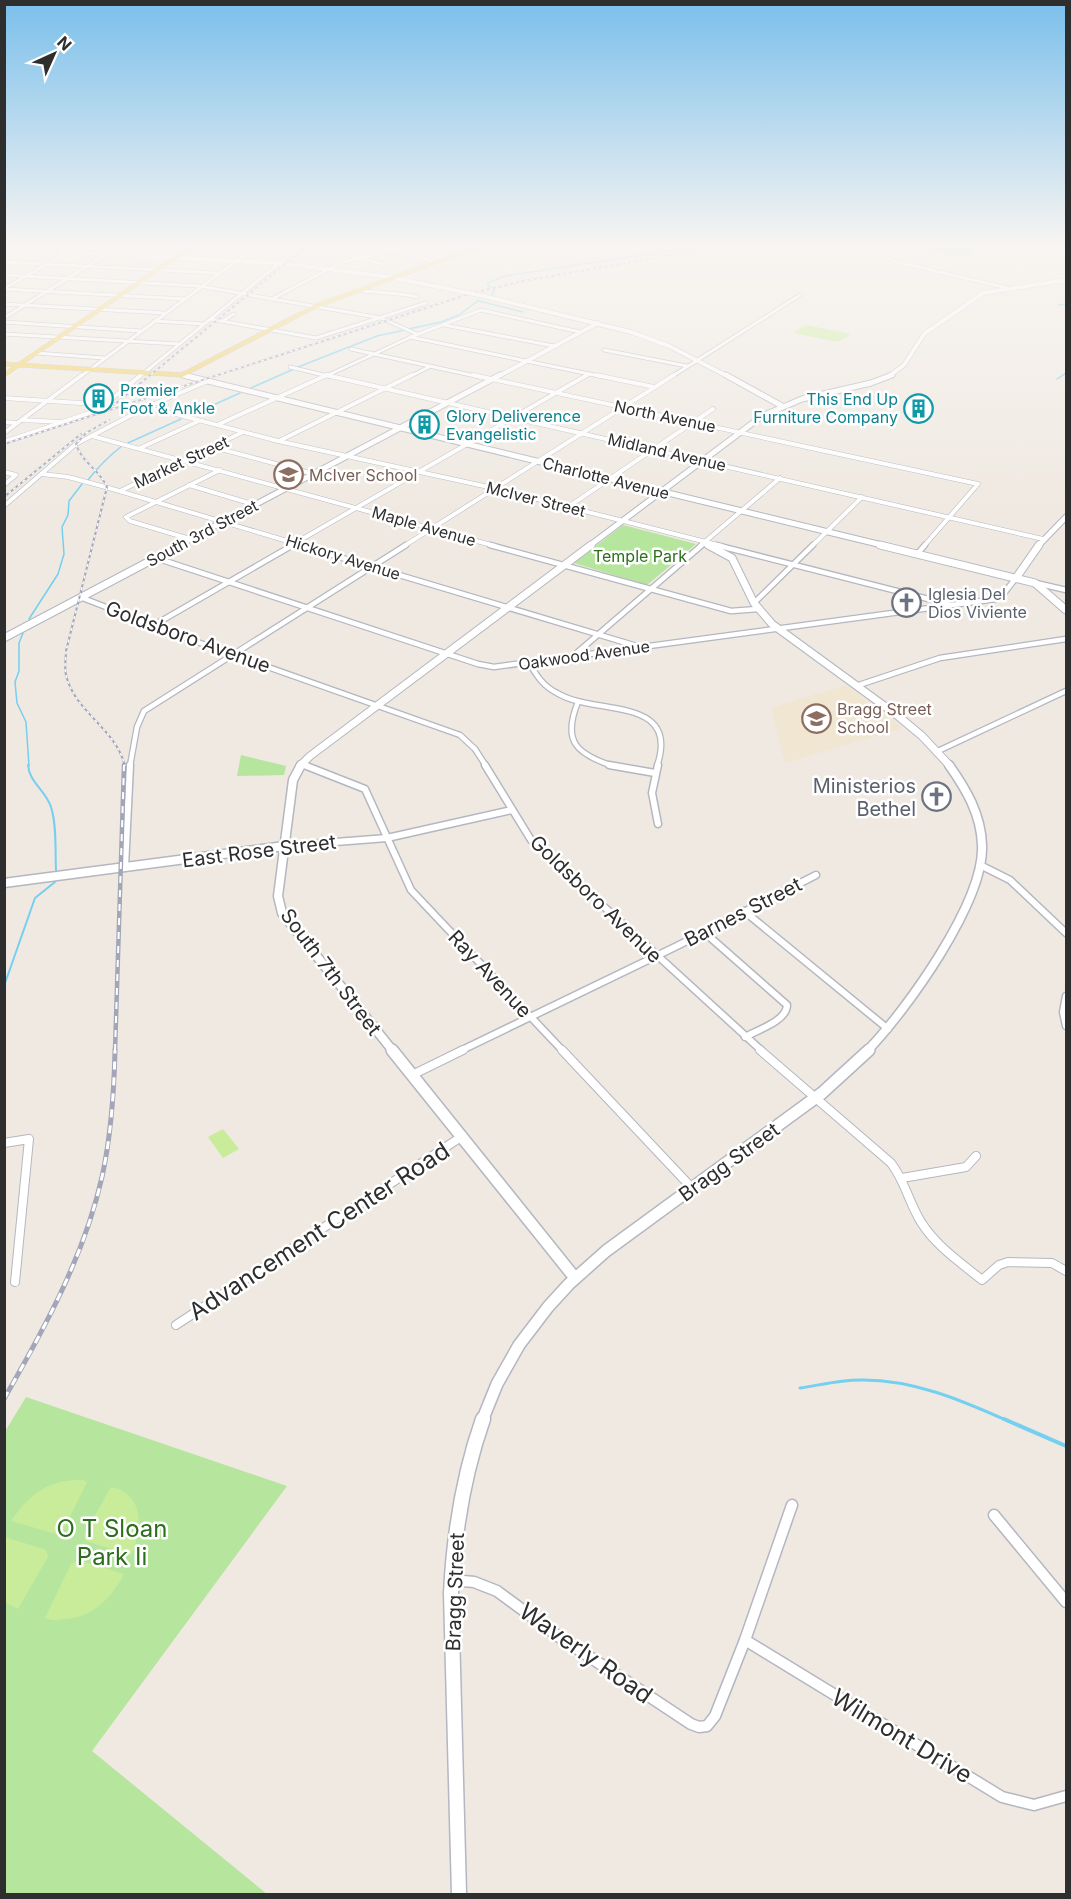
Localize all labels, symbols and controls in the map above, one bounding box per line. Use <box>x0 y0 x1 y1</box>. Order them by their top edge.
north arrow <box>24 24 84 84</box>
text: N <box>53 32 76 55</box>
place label: Premier Foot & Ankle <box>120 380 215 418</box>
building icon: Premier Foot & Ankle <box>83 383 115 415</box>
place label: This End Up Furniture Company <box>753 389 898 427</box>
building icon: This End Up Furniture Company <box>903 392 935 424</box>
street label: North Avenue <box>612 395 718 437</box>
place label: Glory Deliverence Evangelistic <box>446 406 581 444</box>
building icon: Glory Deliverence Evangelistic <box>409 409 441 441</box>
street label: Midland Avenue <box>606 429 728 475</box>
street label: Market Street <box>130 431 232 493</box>
street label: Charlotte Avenue <box>541 453 671 503</box>
school or university icon: McIver School <box>272 459 304 491</box>
place label: McIver School <box>309 465 417 485</box>
street label: McIver Street <box>484 477 588 521</box>
street label: South 3rd Street <box>143 495 261 571</box>
street label: Maple Avenue <box>370 502 478 550</box>
street label: Hickory Avenue <box>283 530 403 584</box>
park label: Temple Park <box>593 546 687 566</box>
place label: Iglesia Del Dios Viviente <box>928 584 1027 622</box>
church icon: Iglesia Del Dios Viviente <box>891 587 923 619</box>
street label: Goldsboro Avenue <box>102 596 274 678</box>
street label: Oakwood Avenue <box>517 636 651 674</box>
place label: Bragg Street School <box>837 699 932 737</box>
school or university icon: Bragg Street School <box>800 702 832 734</box>
place label: Ministerios Bethel <box>813 774 916 821</box>
church icon: Ministerios Bethel <box>921 781 953 813</box>
street label: East Rose Street <box>181 830 338 872</box>
street label: Goldsboro Avenue <box>525 830 667 968</box>
street label: Barnes Street <box>680 872 806 952</box>
street label: South 7th Street <box>276 904 387 1040</box>
street label: Ray Avenue <box>443 925 537 1023</box>
street label: Bragg Street <box>674 1117 784 1207</box>
street label: Advancement Center Road <box>183 1136 455 1326</box>
park label: O T Sloan Park Ii <box>57 1514 167 1571</box>
street label: Bragg Street <box>441 1532 469 1652</box>
street label: Waverly Road <box>514 1596 658 1710</box>
street label: Wilmont Drive <box>826 1683 978 1789</box>

